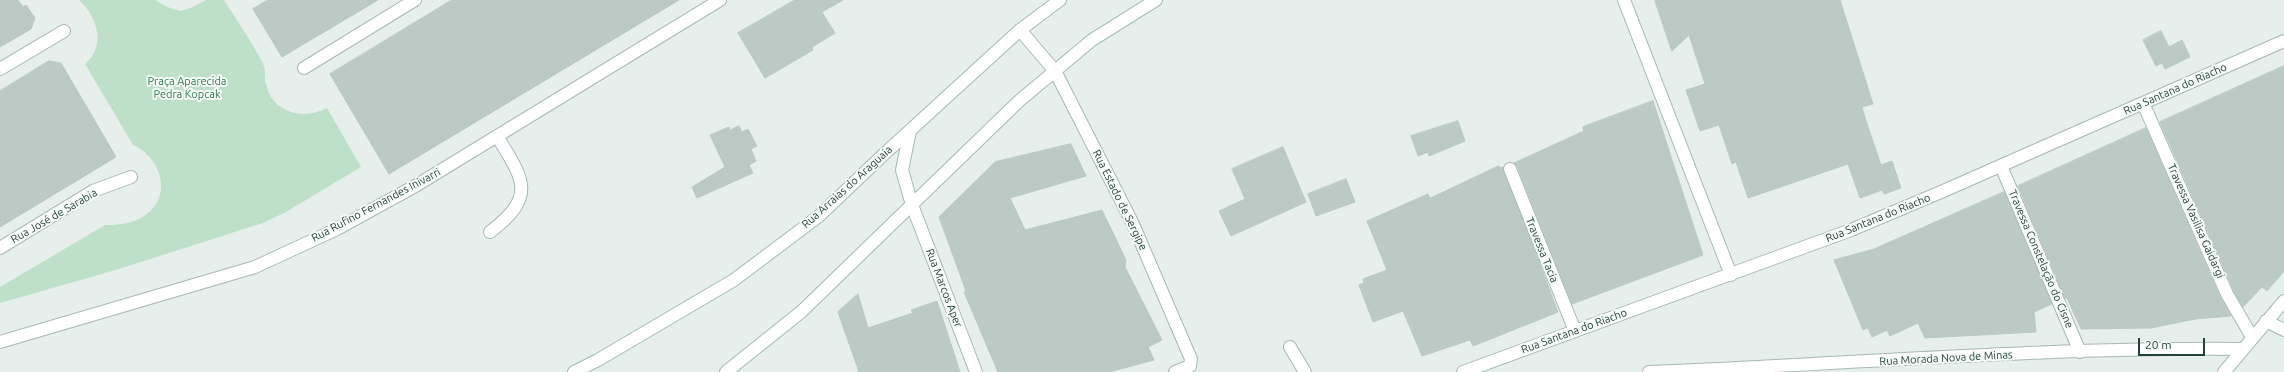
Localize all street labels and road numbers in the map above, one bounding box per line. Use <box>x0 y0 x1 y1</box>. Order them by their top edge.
street label: Rua Santana do Riacho <box>2121 60 2229 118</box>
street label: Rua Arraias do Araguaia <box>799 143 895 231</box>
street label: Rua Estado de Sergipe <box>1090 148 1150 252</box>
street label: Travessa Vasilisa Gaidargi <box>2165 162 2227 280</box>
street label: Rua Rufino Fernandes Inivarri <box>309 165 443 245</box>
street label: Rua José de Sarabia <box>8 186 100 246</box>
street label: Travessa Constelação do Cisne <box>2006 188 2076 330</box>
street label: Rua Santana do Riacho <box>1824 191 1932 245</box>
street label: Travessa Tacia <box>1523 215 1561 285</box>
street label: Rua Marcos Aper <box>923 247 965 329</box>
street label: Rua Santana do Riacho <box>1519 306 1629 356</box>
street label: Rua Morada Nova de Minas <box>1879 348 2013 368</box>

